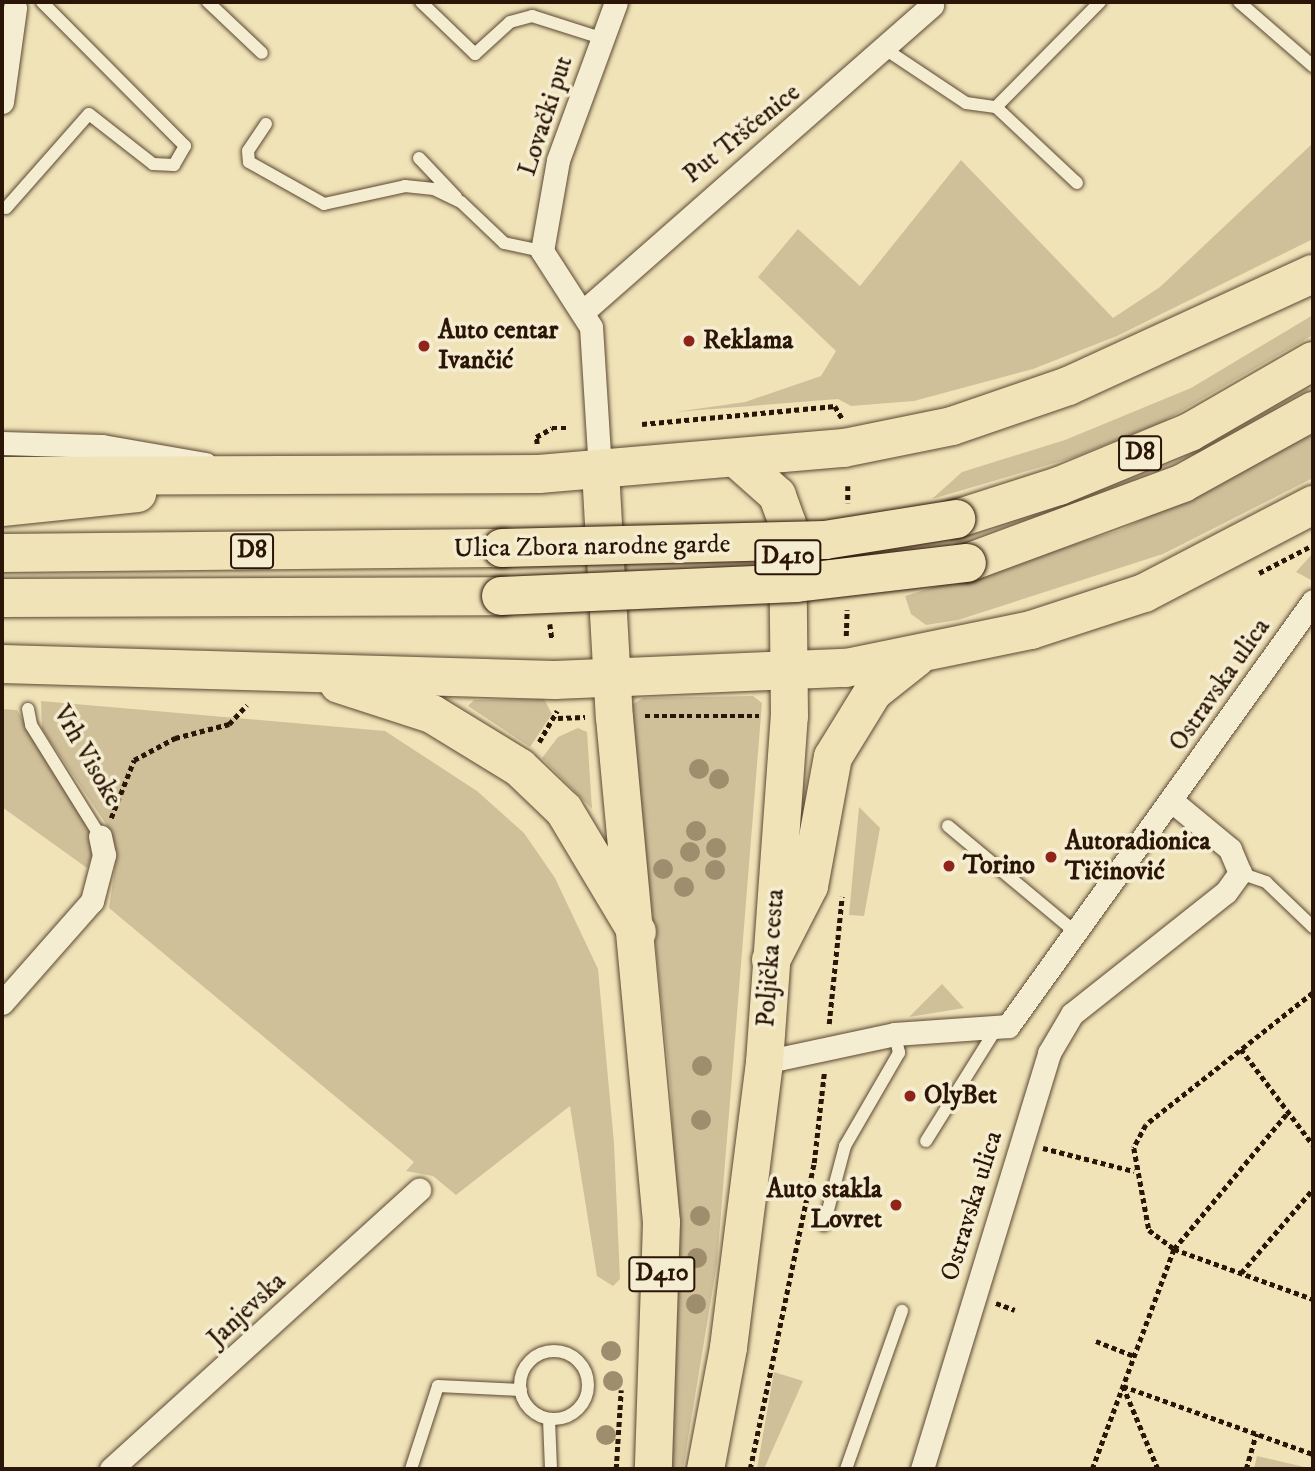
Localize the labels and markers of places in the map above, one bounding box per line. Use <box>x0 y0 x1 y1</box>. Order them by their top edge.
place label: Auto centar Ivančić <box>438 315 558 376</box>
place label: Reklama <box>703 325 793 357</box>
marker: Reklama <box>681 333 697 349</box>
marker: Auto centar Ivančić <box>416 338 432 354</box>
place label: Autoradionica Tičinović <box>1065 826 1211 888</box>
marker: Autoradionica Tičinović <box>1043 849 1059 865</box>
place label: Torino <box>963 850 1035 882</box>
marker: Torino <box>941 858 957 874</box>
place label: OlyBet <box>924 1080 997 1112</box>
marker: OlyBet <box>902 1088 918 1104</box>
place label: Auto stakla Lovret <box>767 1174 882 1236</box>
marker: Auto stakla Lovret <box>888 1197 904 1213</box>

